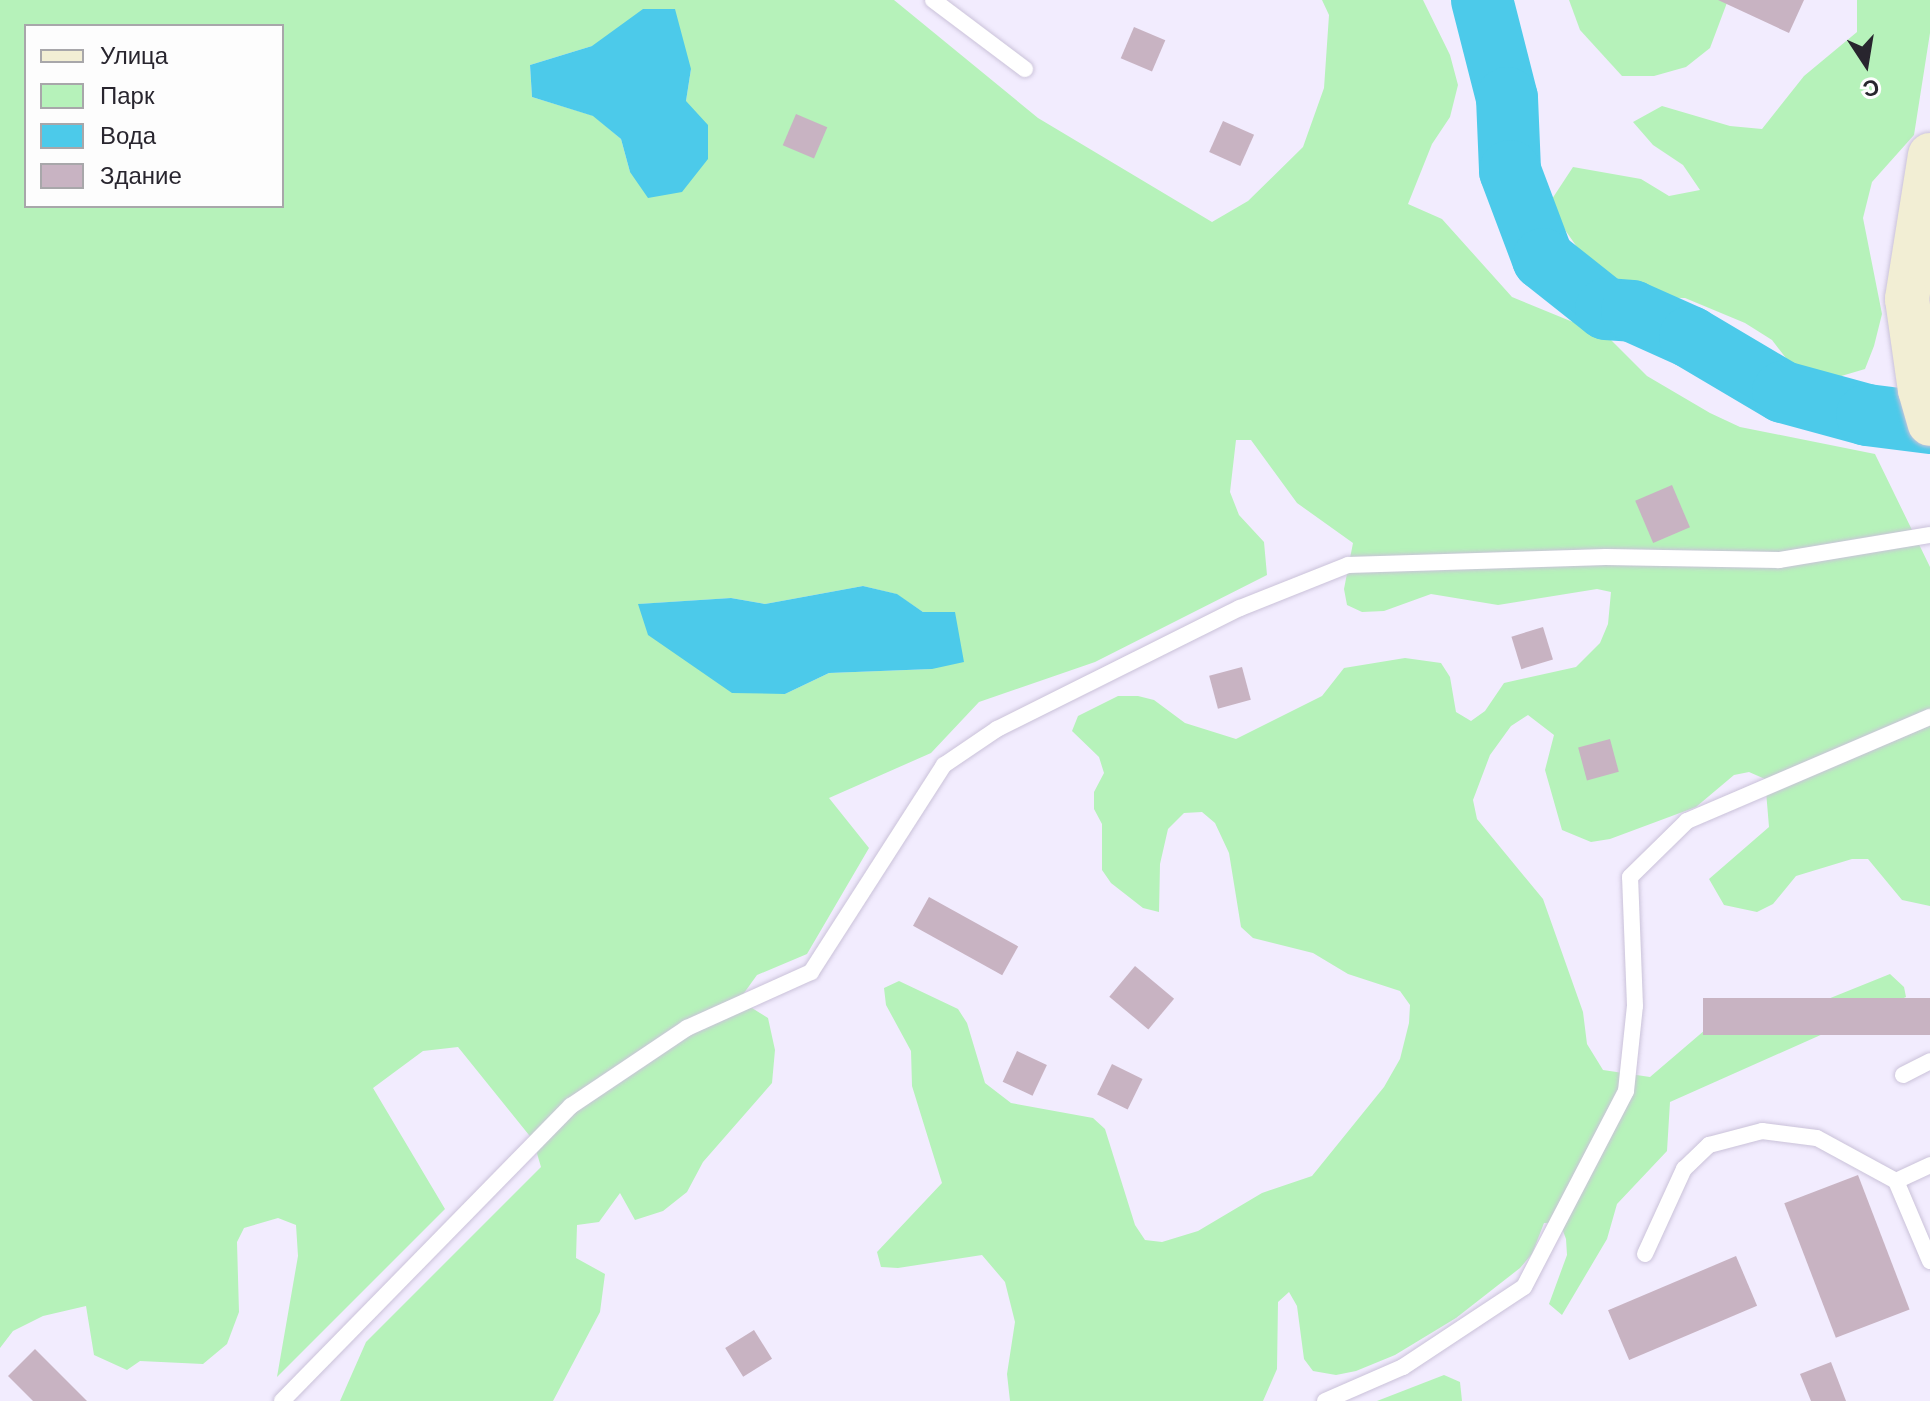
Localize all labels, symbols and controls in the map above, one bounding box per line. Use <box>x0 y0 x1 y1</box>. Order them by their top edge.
legend <box>24 24 284 208</box>
north arrow <box>1826 24 1906 104</box>
text: Улица <box>100 42 168 69</box>
text: С <box>1861 74 1881 102</box>
text: Парк <box>100 82 154 109</box>
text: Вода <box>100 122 156 149</box>
text: Здание <box>100 162 182 189</box>

